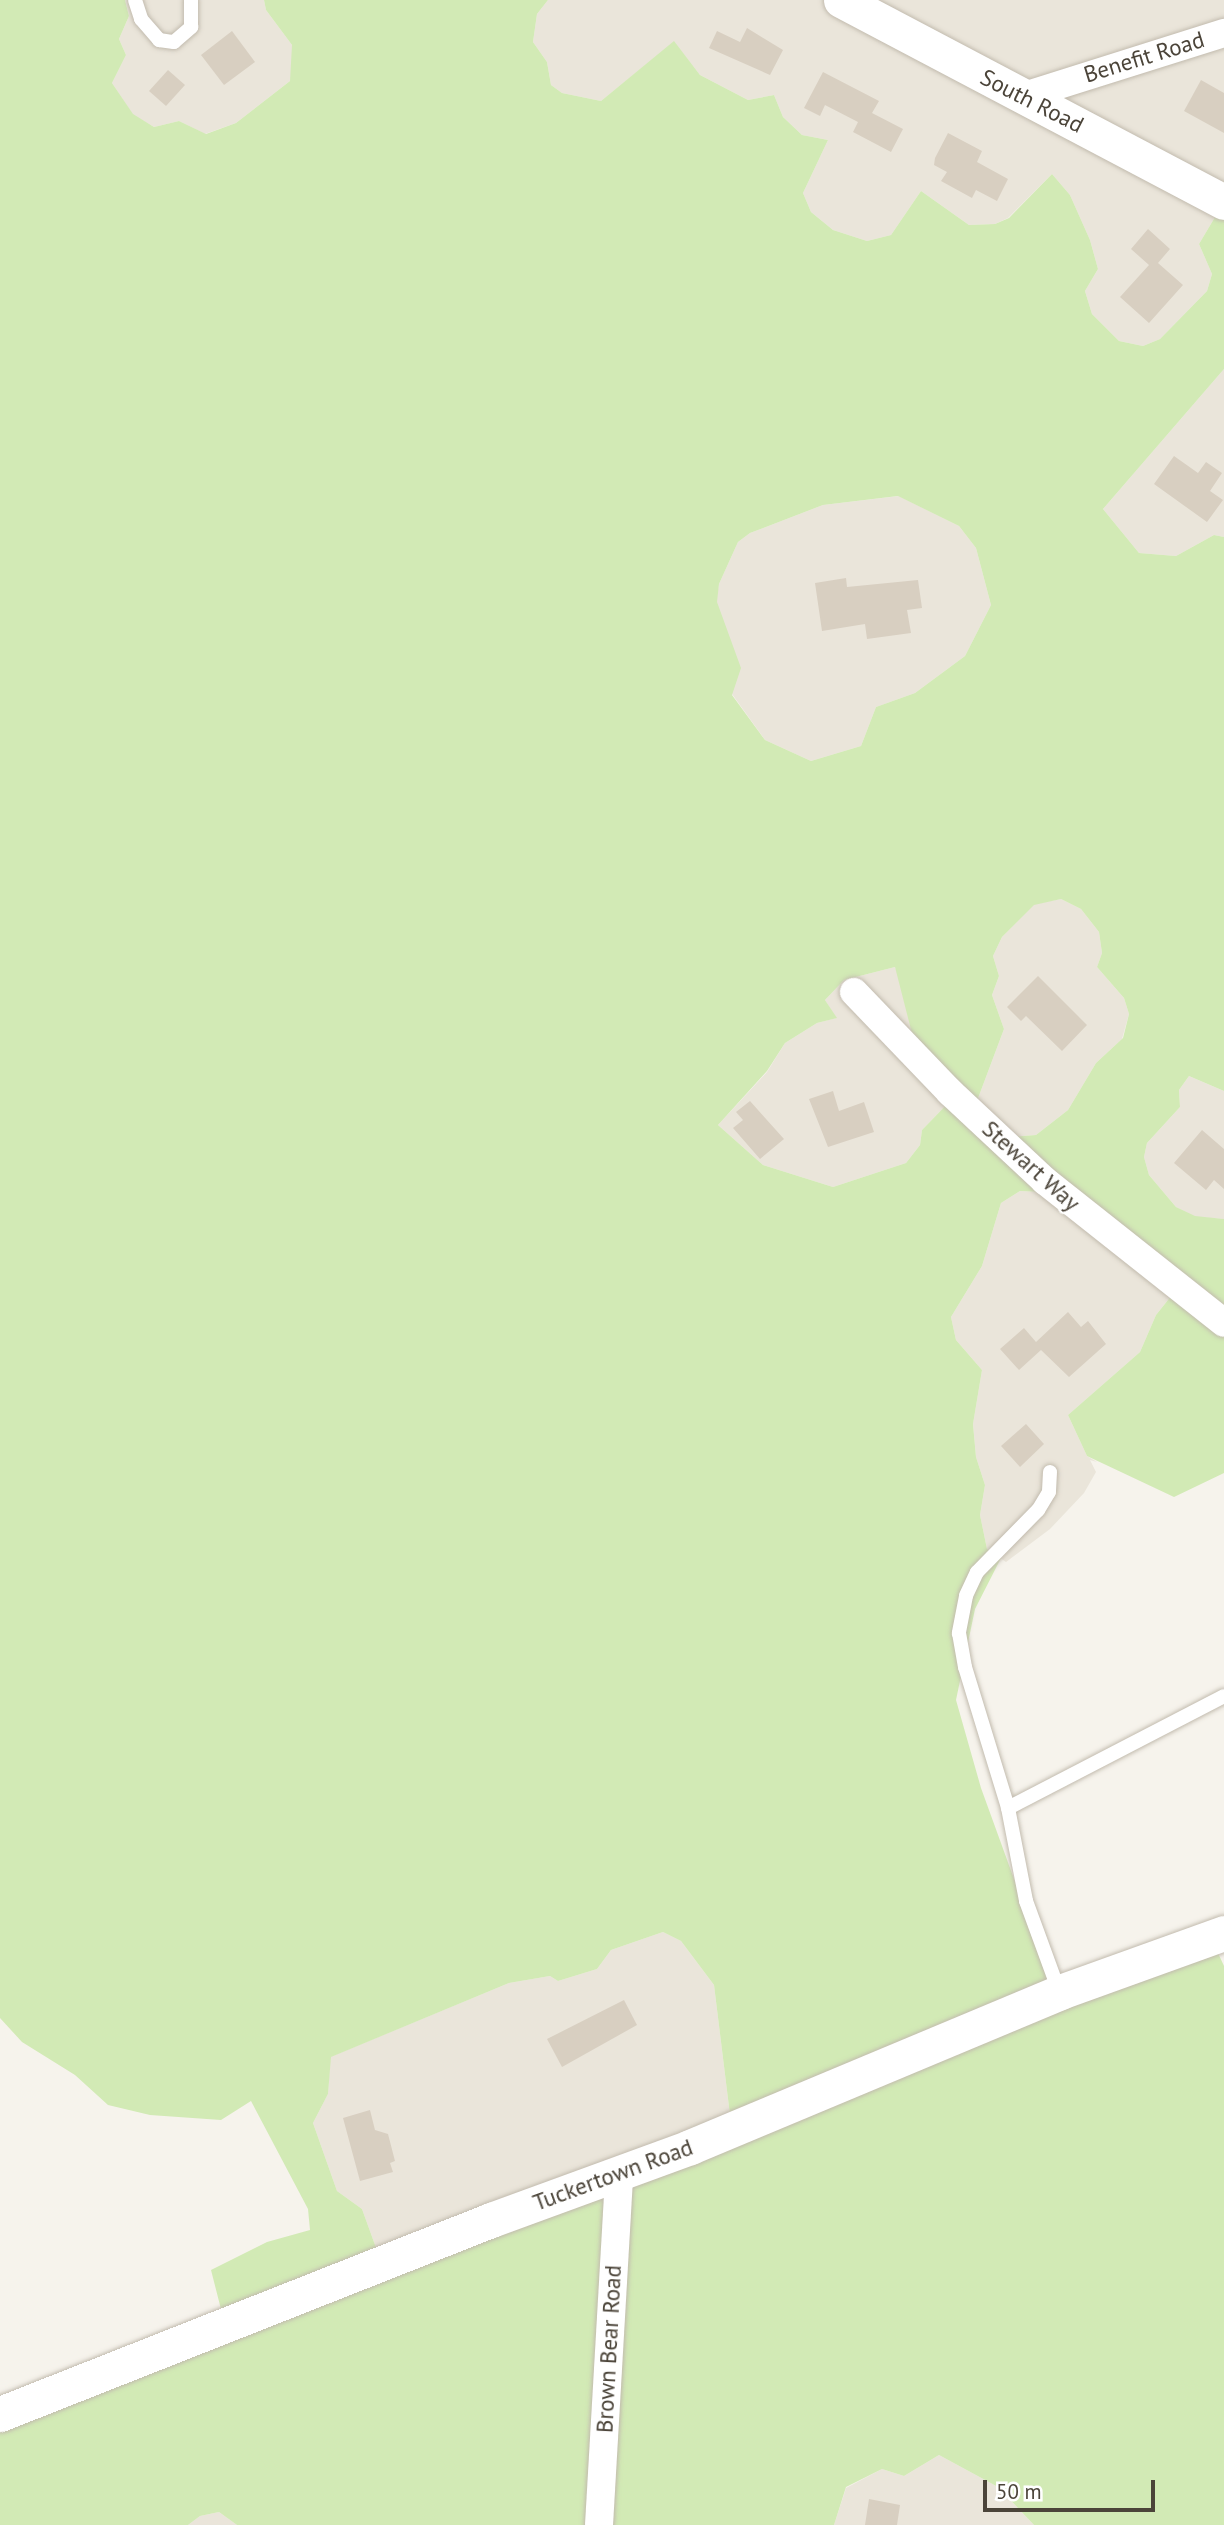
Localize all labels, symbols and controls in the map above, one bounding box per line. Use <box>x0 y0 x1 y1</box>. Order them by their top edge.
street label: Benefit Road <box>1080 26 1208 88</box>
street label: South Road <box>976 63 1088 139</box>
street label: Stewart Way <box>976 1115 1086 1217</box>
street label: Tuckertown Road <box>529 2133 697 2217</box>
street label: Brown Bear Road <box>591 2264 627 2434</box>
scale bar <box>986 2466 1158 2510</box>
text: 50 m <box>996 2478 1042 2505</box>

